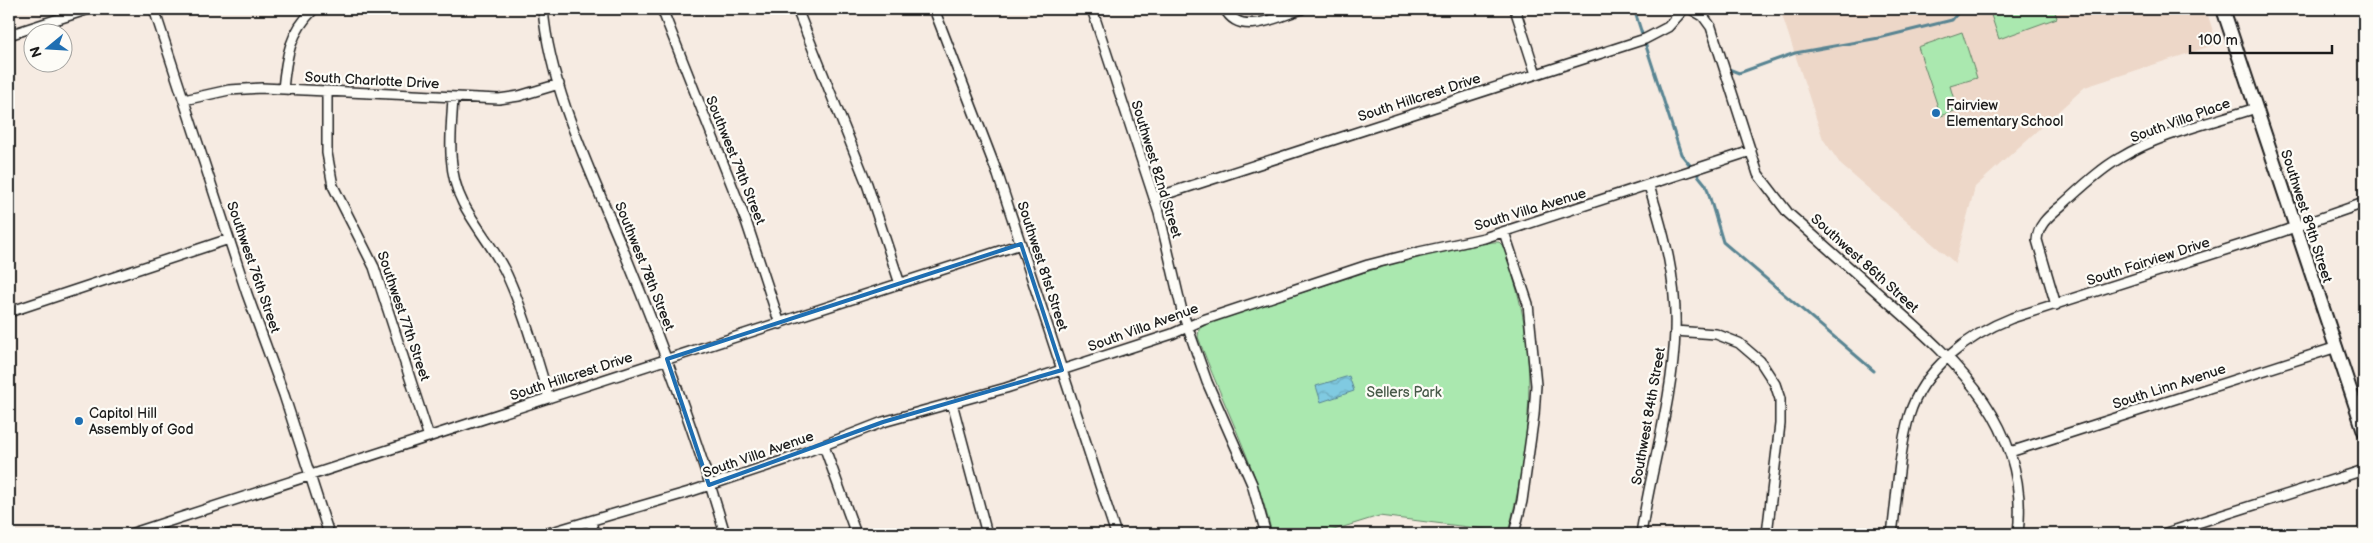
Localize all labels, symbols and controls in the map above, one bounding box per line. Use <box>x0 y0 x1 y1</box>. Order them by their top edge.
north arrow <box>22 22 72 72</box>
scale bar <box>2190 22 2333 54</box>
text: 100 m <box>2198 31 2238 50</box>
text: N <box>26 44 46 59</box>
street label: South Charlotte Drive <box>304 68 440 93</box>
street label: South Hillcrest Drive <box>1356 70 1483 125</box>
street label: Southwest 79th Street <box>702 93 769 228</box>
street label: South Villa Place <box>2128 95 2232 146</box>
place label: Fairview Elementary School <box>1946 97 2064 130</box>
street label: Southwest 82nd Street <box>1128 98 1186 241</box>
marker: Fairview Elementary School <box>1930 107 1942 119</box>
street label: Southwest 89th Street <box>2277 147 2336 285</box>
street label: South Villa Avenue <box>1472 184 1588 235</box>
street label: Southwest 76th Street <box>223 199 284 336</box>
street label: Southwest 78th Street <box>611 199 678 334</box>
street label: Southwest 81st Street <box>1014 199 1072 334</box>
street label: Southwest 86th Street <box>1807 210 1923 317</box>
street label: South Fairview Drive <box>2084 234 2212 289</box>
street label: Southwest 77th Street <box>373 249 434 384</box>
street label: South Villa Avenue <box>1086 300 1201 355</box>
street label: Southwest 84th Street <box>1628 345 1669 486</box>
street label: South Hillcrest Drive <box>508 349 635 404</box>
street label: South Linn Avenue <box>2111 360 2228 413</box>
park label: Sellers Park <box>1366 384 1442 401</box>
place label: Capitol Hill Assembly of God <box>89 405 194 438</box>
marker: Capitol Hill Assembly of God <box>73 415 85 427</box>
street label: South Villa Avenue <box>700 428 816 481</box>

